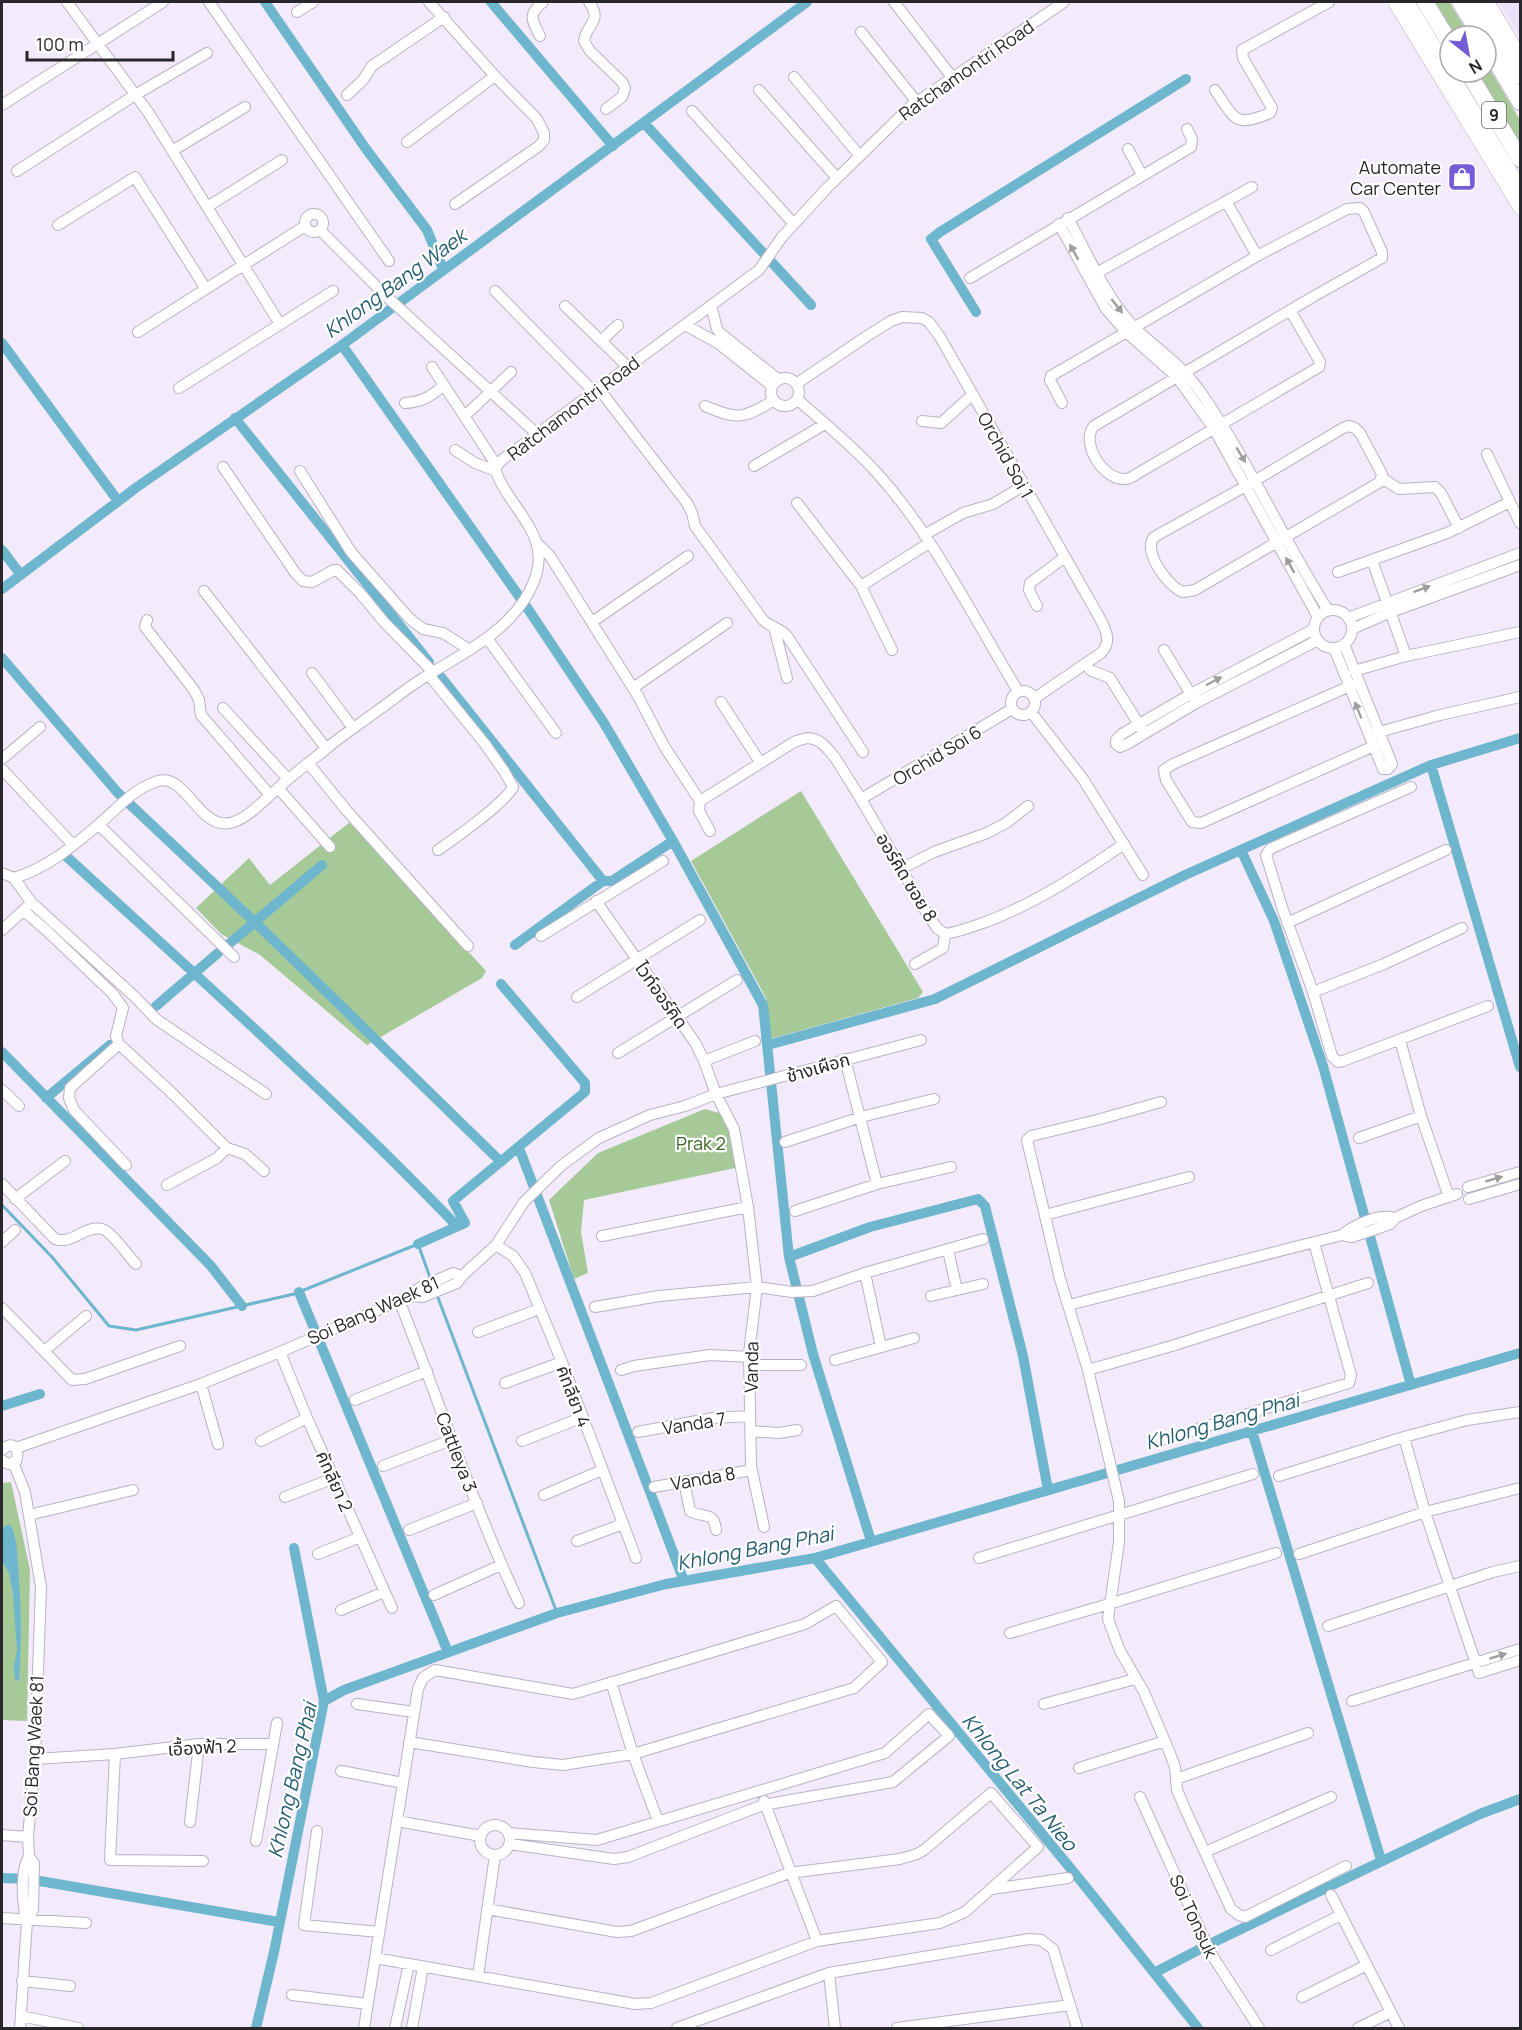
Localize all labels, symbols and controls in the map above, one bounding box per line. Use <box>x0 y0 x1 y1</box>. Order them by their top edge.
street label: Ratchamontri Road <box>894 14 1038 126</box>
scale bar <box>27 24 172 62</box>
north arrow <box>1438 24 1498 84</box>
text: 100 m <box>36 32 84 56</box>
text: N <box>1465 54 1486 79</box>
road number: 9 <box>1482 102 1506 128</box>
place label: Automate Car Center <box>1350 155 1442 200</box>
shop icon: Automate Car Center <box>1446 161 1478 193</box>
water label: Khlong Bang Waek <box>318 220 474 344</box>
one-way arrow <box>1069 243 1079 260</box>
one-way arrow <box>1111 298 1123 313</box>
street label: Ratchamontri Road <box>502 350 644 466</box>
street label: Orchid Soi 1 <box>972 408 1040 502</box>
one-way arrow <box>1235 447 1246 463</box>
one-way arrow <box>1285 557 1295 574</box>
one-way arrow <box>1414 584 1432 594</box>
one-way arrow <box>1206 676 1223 686</box>
one-way arrow <box>1353 700 1363 718</box>
street label: Orchid Soi 6 <box>888 719 986 791</box>
street label: ออร์คิด ซอย 8 <box>871 828 943 926</box>
street label: ไวท์ออร์คิด <box>630 956 694 1033</box>
street label: ช้างเผือก <box>783 1047 853 1087</box>
park label: Prak 2 <box>676 1131 726 1155</box>
one-way arrow <box>1485 1174 1503 1183</box>
street label: Soi Bang Waek 81 <box>303 1270 443 1350</box>
street label: Vanda <box>739 1341 763 1393</box>
street label: คัทลียา 4 <box>551 1362 597 1430</box>
water label: Khlong Bang Phai <box>1142 1385 1304 1456</box>
street label: Vanda 7 <box>661 1406 727 1440</box>
street label: Cattleya 3 <box>431 1409 483 1495</box>
street label: คัทลียา 2 <box>311 1447 359 1515</box>
street label: Vanda 8 <box>669 1461 737 1495</box>
water label: Khlong Bang Phai <box>674 1519 838 1576</box>
one-way arrow <box>1489 1651 1507 1660</box>
street label: Soi Bang Waek 81 <box>17 1674 49 1818</box>
water label: Khlong Bang Phai <box>261 1697 324 1860</box>
water label: Khlong Lat Ta Nieo <box>956 1708 1084 1857</box>
street label: เอื้องฟ้า 2 <box>167 1733 237 1761</box>
street label: Soi Tonsuk <box>1164 1870 1224 1962</box>

